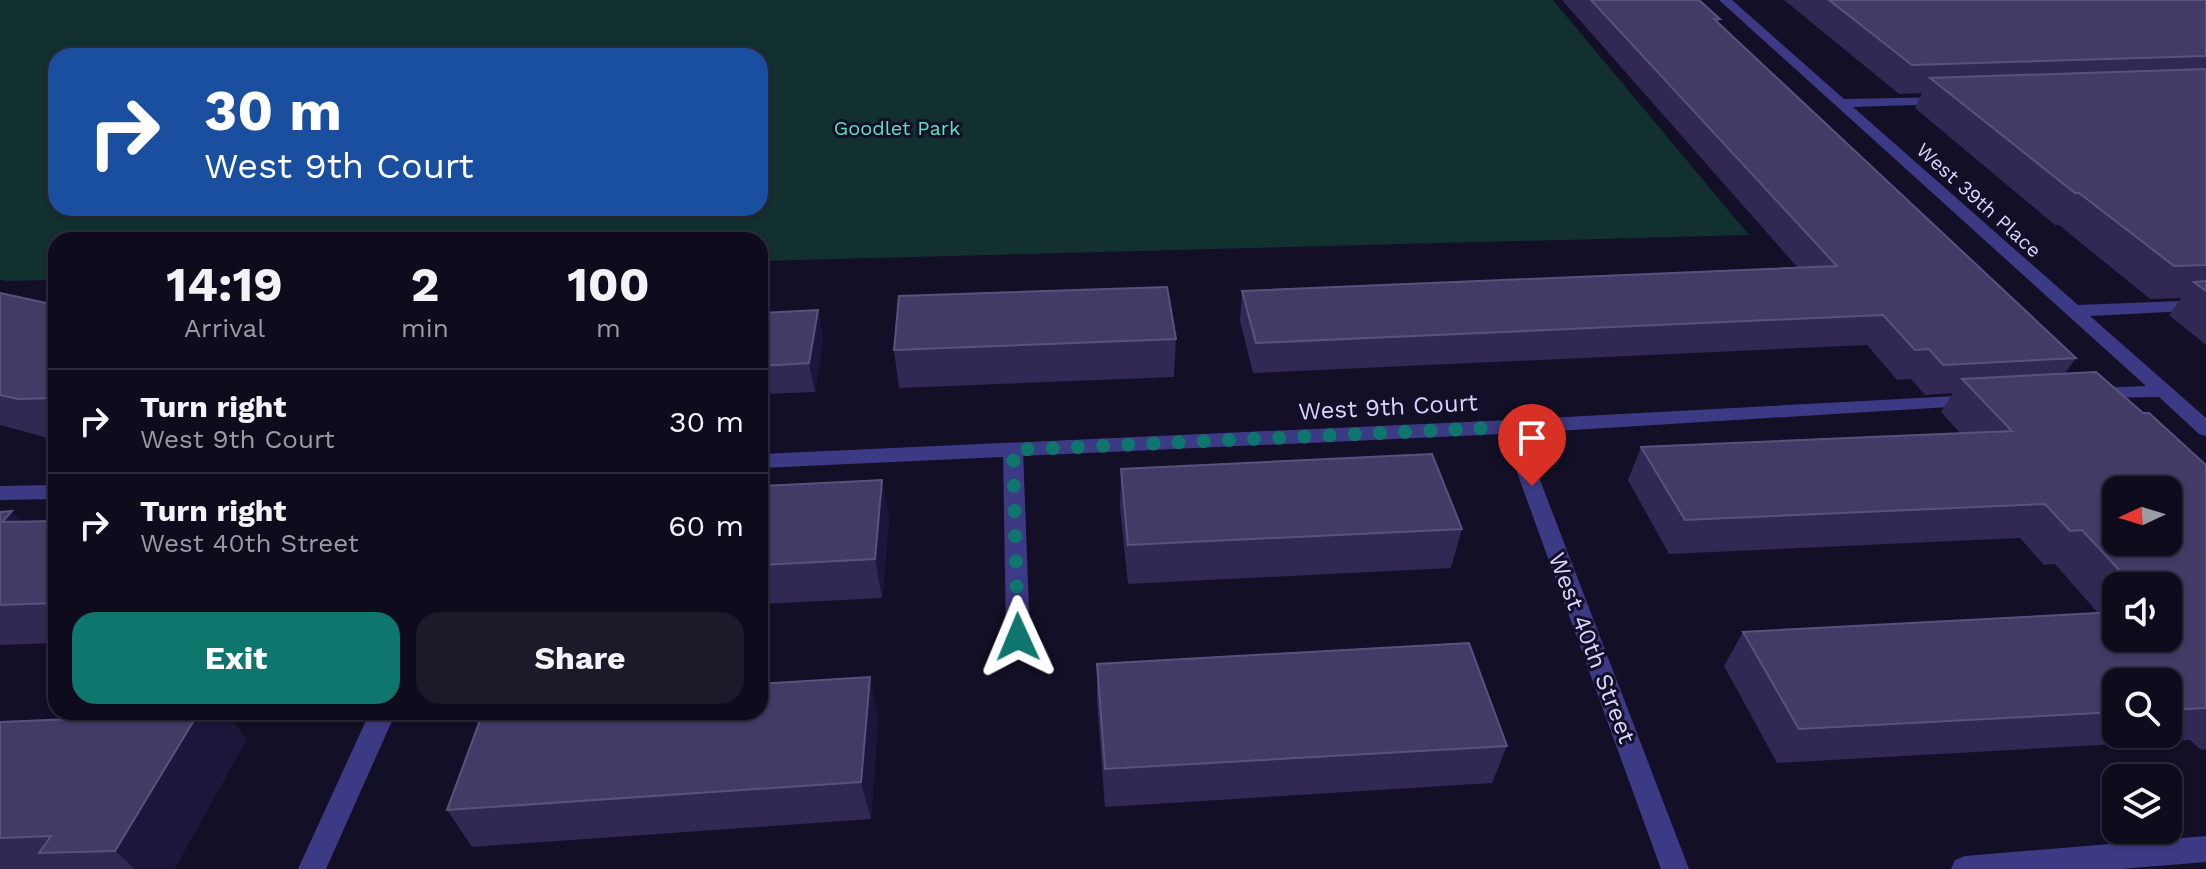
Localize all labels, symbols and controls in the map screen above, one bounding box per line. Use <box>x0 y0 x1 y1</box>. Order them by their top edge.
text: 30 m <box>204 78 342 144</box>
icon: right <box>72 80 176 184</box>
park label: Goodlet Park <box>834 116 960 140</box>
street label: West 39th Place <box>1912 138 2046 262</box>
text: West 9th Court <box>204 145 474 187</box>
text: 14:19 <box>166 256 283 313</box>
text: 2 <box>411 256 439 313</box>
text: 100 <box>567 256 650 313</box>
text: Arrival <box>184 313 265 343</box>
text: min <box>401 313 449 343</box>
text: m <box>596 313 621 343</box>
street label: West 9th Court <box>1298 388 1478 426</box>
text: Turn right <box>140 389 286 424</box>
icon: right <box>72 399 116 443</box>
text: 30 m <box>669 404 744 439</box>
pin <box>1498 404 1566 486</box>
icon: arrive <box>1510 416 1554 460</box>
text: West 9th Court <box>140 424 335 454</box>
north arrow <box>2102 476 2182 556</box>
map controls <box>2102 476 2182 844</box>
text: Turn right <box>140 493 286 528</box>
icon: right <box>72 503 116 547</box>
text: 60 m <box>668 508 744 543</box>
text: West 40th Street <box>140 528 359 558</box>
street label: West 40th Street <box>1543 549 1641 747</box>
button: sound <box>2102 572 2182 652</box>
position arrow <box>976 595 1060 679</box>
button: Exit <box>72 612 400 704</box>
button: Share <box>416 612 744 704</box>
button: search <box>2102 668 2182 748</box>
button: layers <box>2102 764 2182 844</box>

